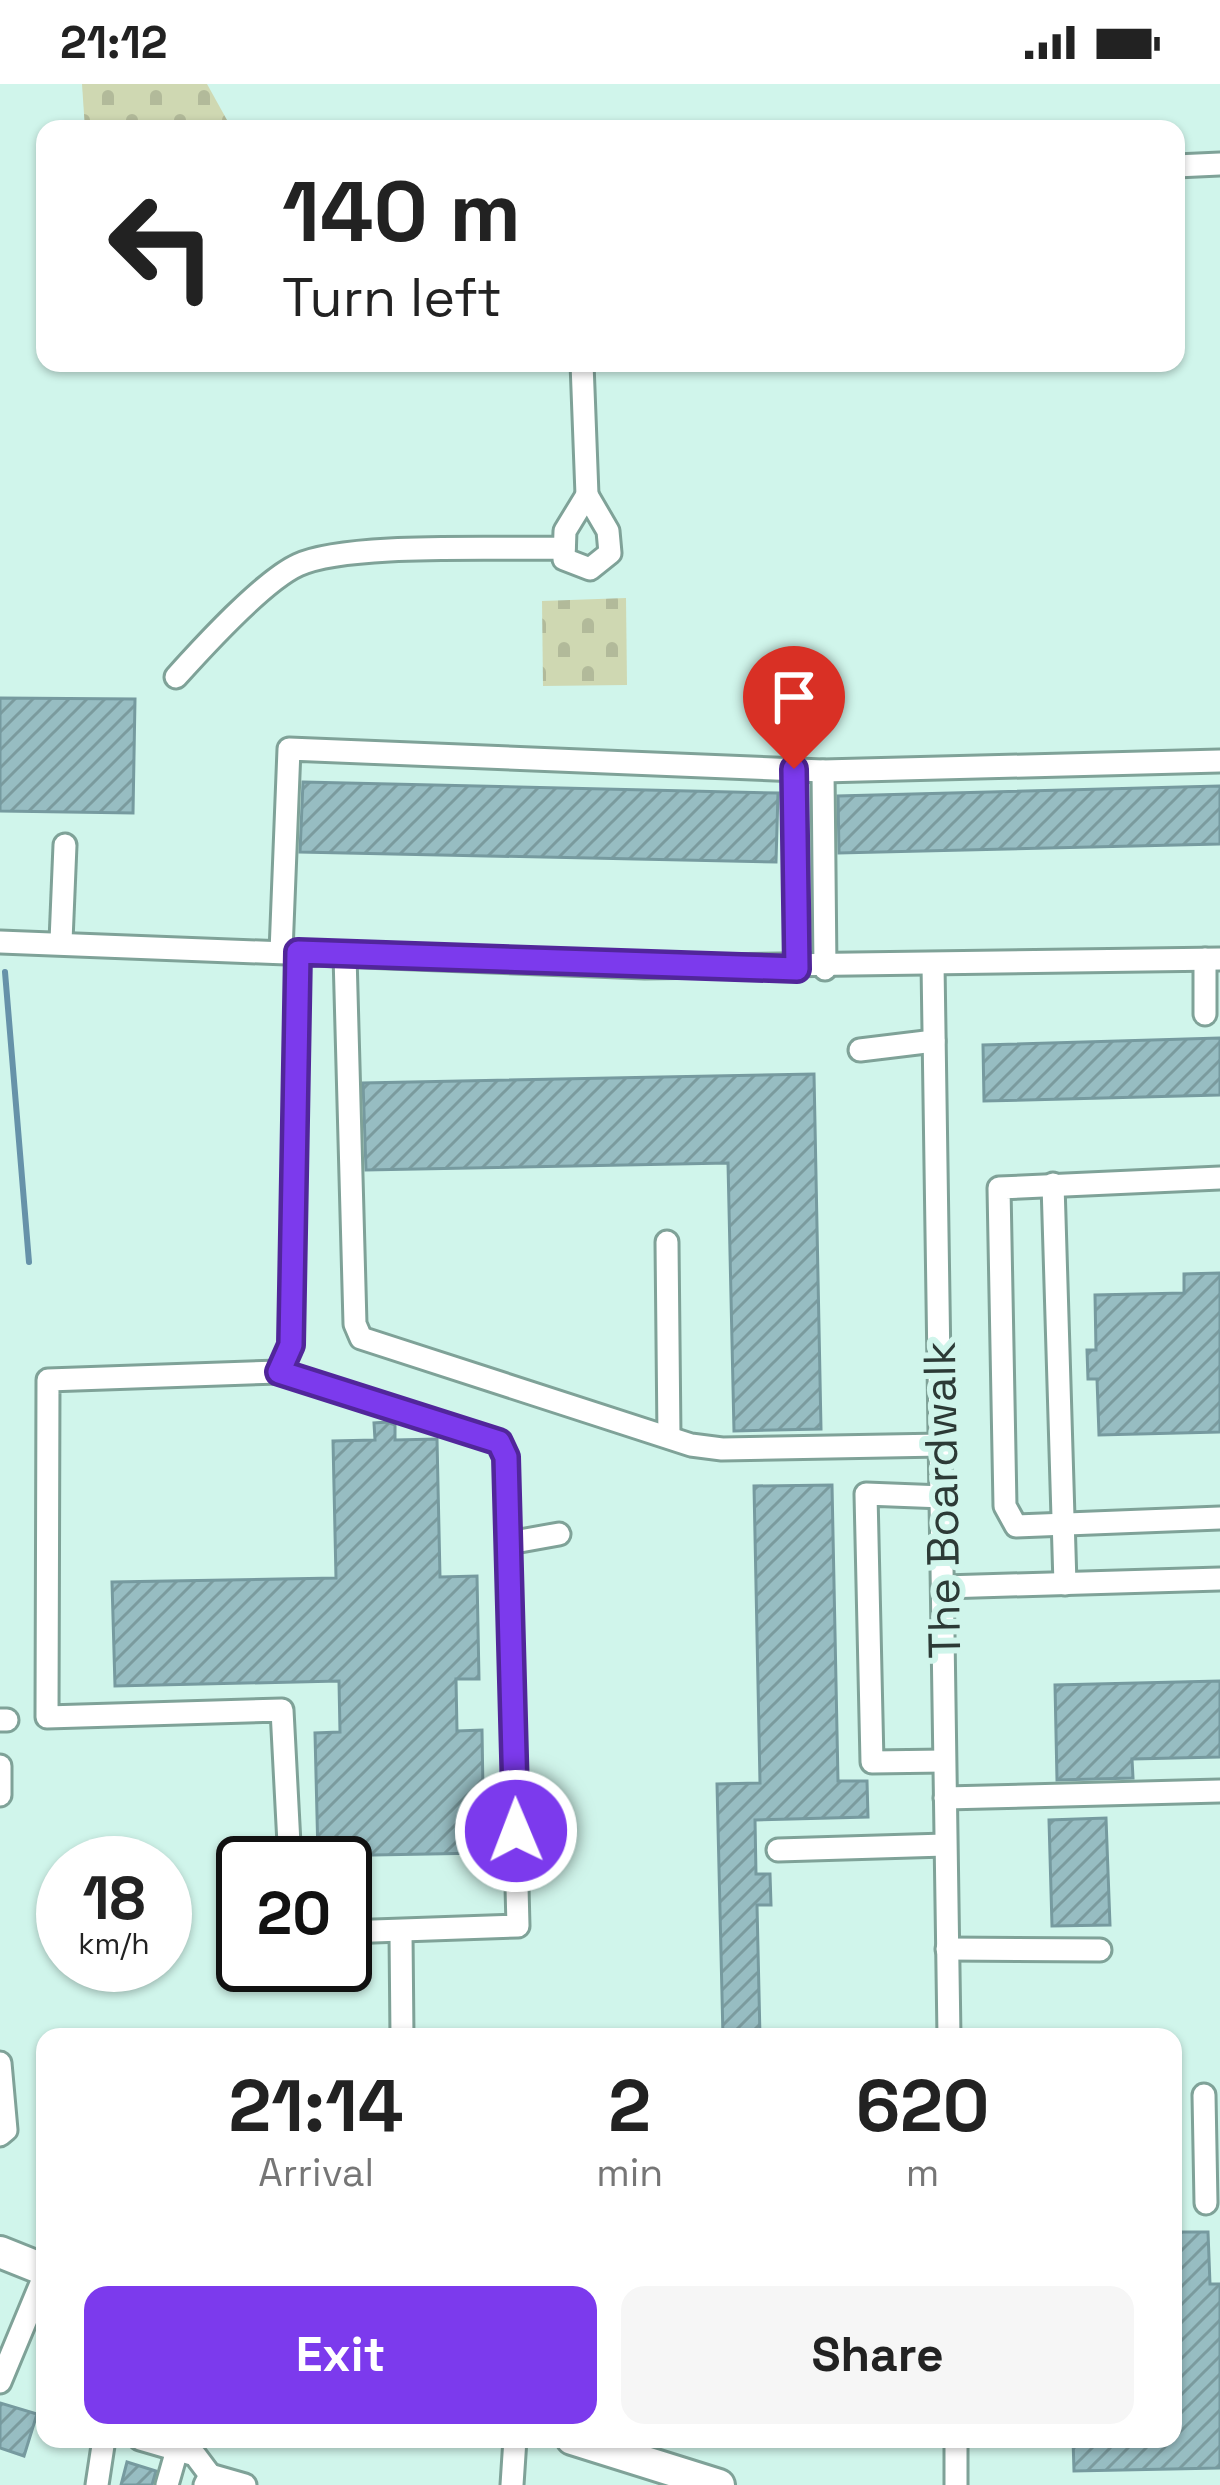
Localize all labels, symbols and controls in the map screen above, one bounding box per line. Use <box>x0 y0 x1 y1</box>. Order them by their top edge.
text: 21:12 <box>60 14 168 71</box>
text: 140 m <box>282 158 521 266</box>
icon: left <box>84 168 240 324</box>
text: Turn left <box>282 263 502 332</box>
pin <box>743 646 845 769</box>
icon: arrive <box>761 664 827 730</box>
street label: The Boardwalk <box>911 1341 973 1659</box>
position arrow <box>453 1768 579 1894</box>
speed limit sign: 20 <box>216 1836 372 1992</box>
text: 18 <box>82 1860 146 1937</box>
text: km/h <box>78 1924 150 1963</box>
text: 21:14 <box>229 2060 404 2152</box>
text: 2 <box>608 2060 651 2152</box>
text: 620 <box>856 2060 989 2152</box>
text: Arrival <box>258 2148 374 2197</box>
text: min <box>596 2148 663 2197</box>
text: m <box>906 2148 939 2197</box>
button: Exit <box>84 2286 597 2424</box>
button: Share <box>621 2286 1134 2424</box>

